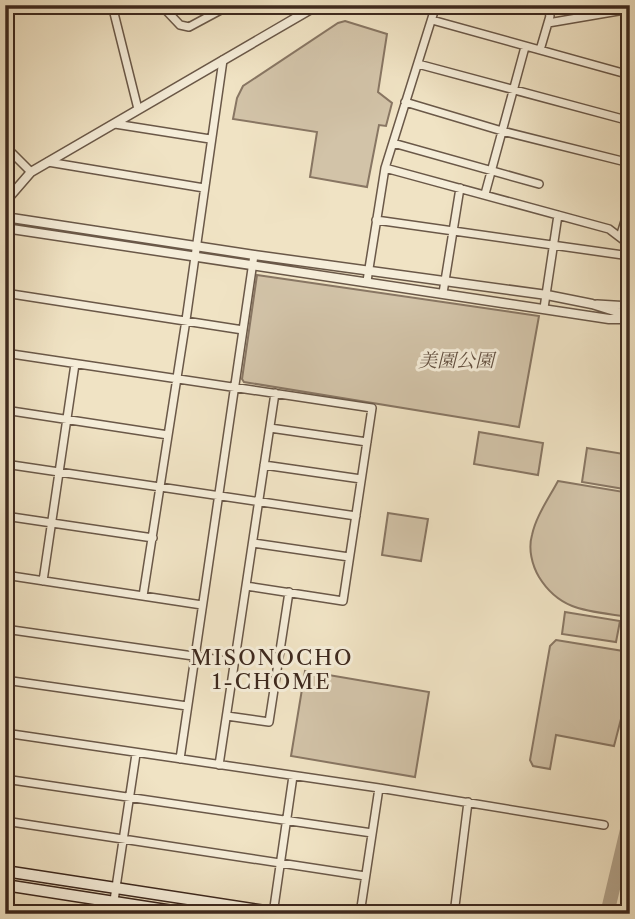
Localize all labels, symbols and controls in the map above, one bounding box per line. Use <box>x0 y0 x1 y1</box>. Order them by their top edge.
park label: 美園公園 <box>418 349 497 372</box>
district label: MISONOCHO 1-CHOME <box>191 645 353 694</box>

